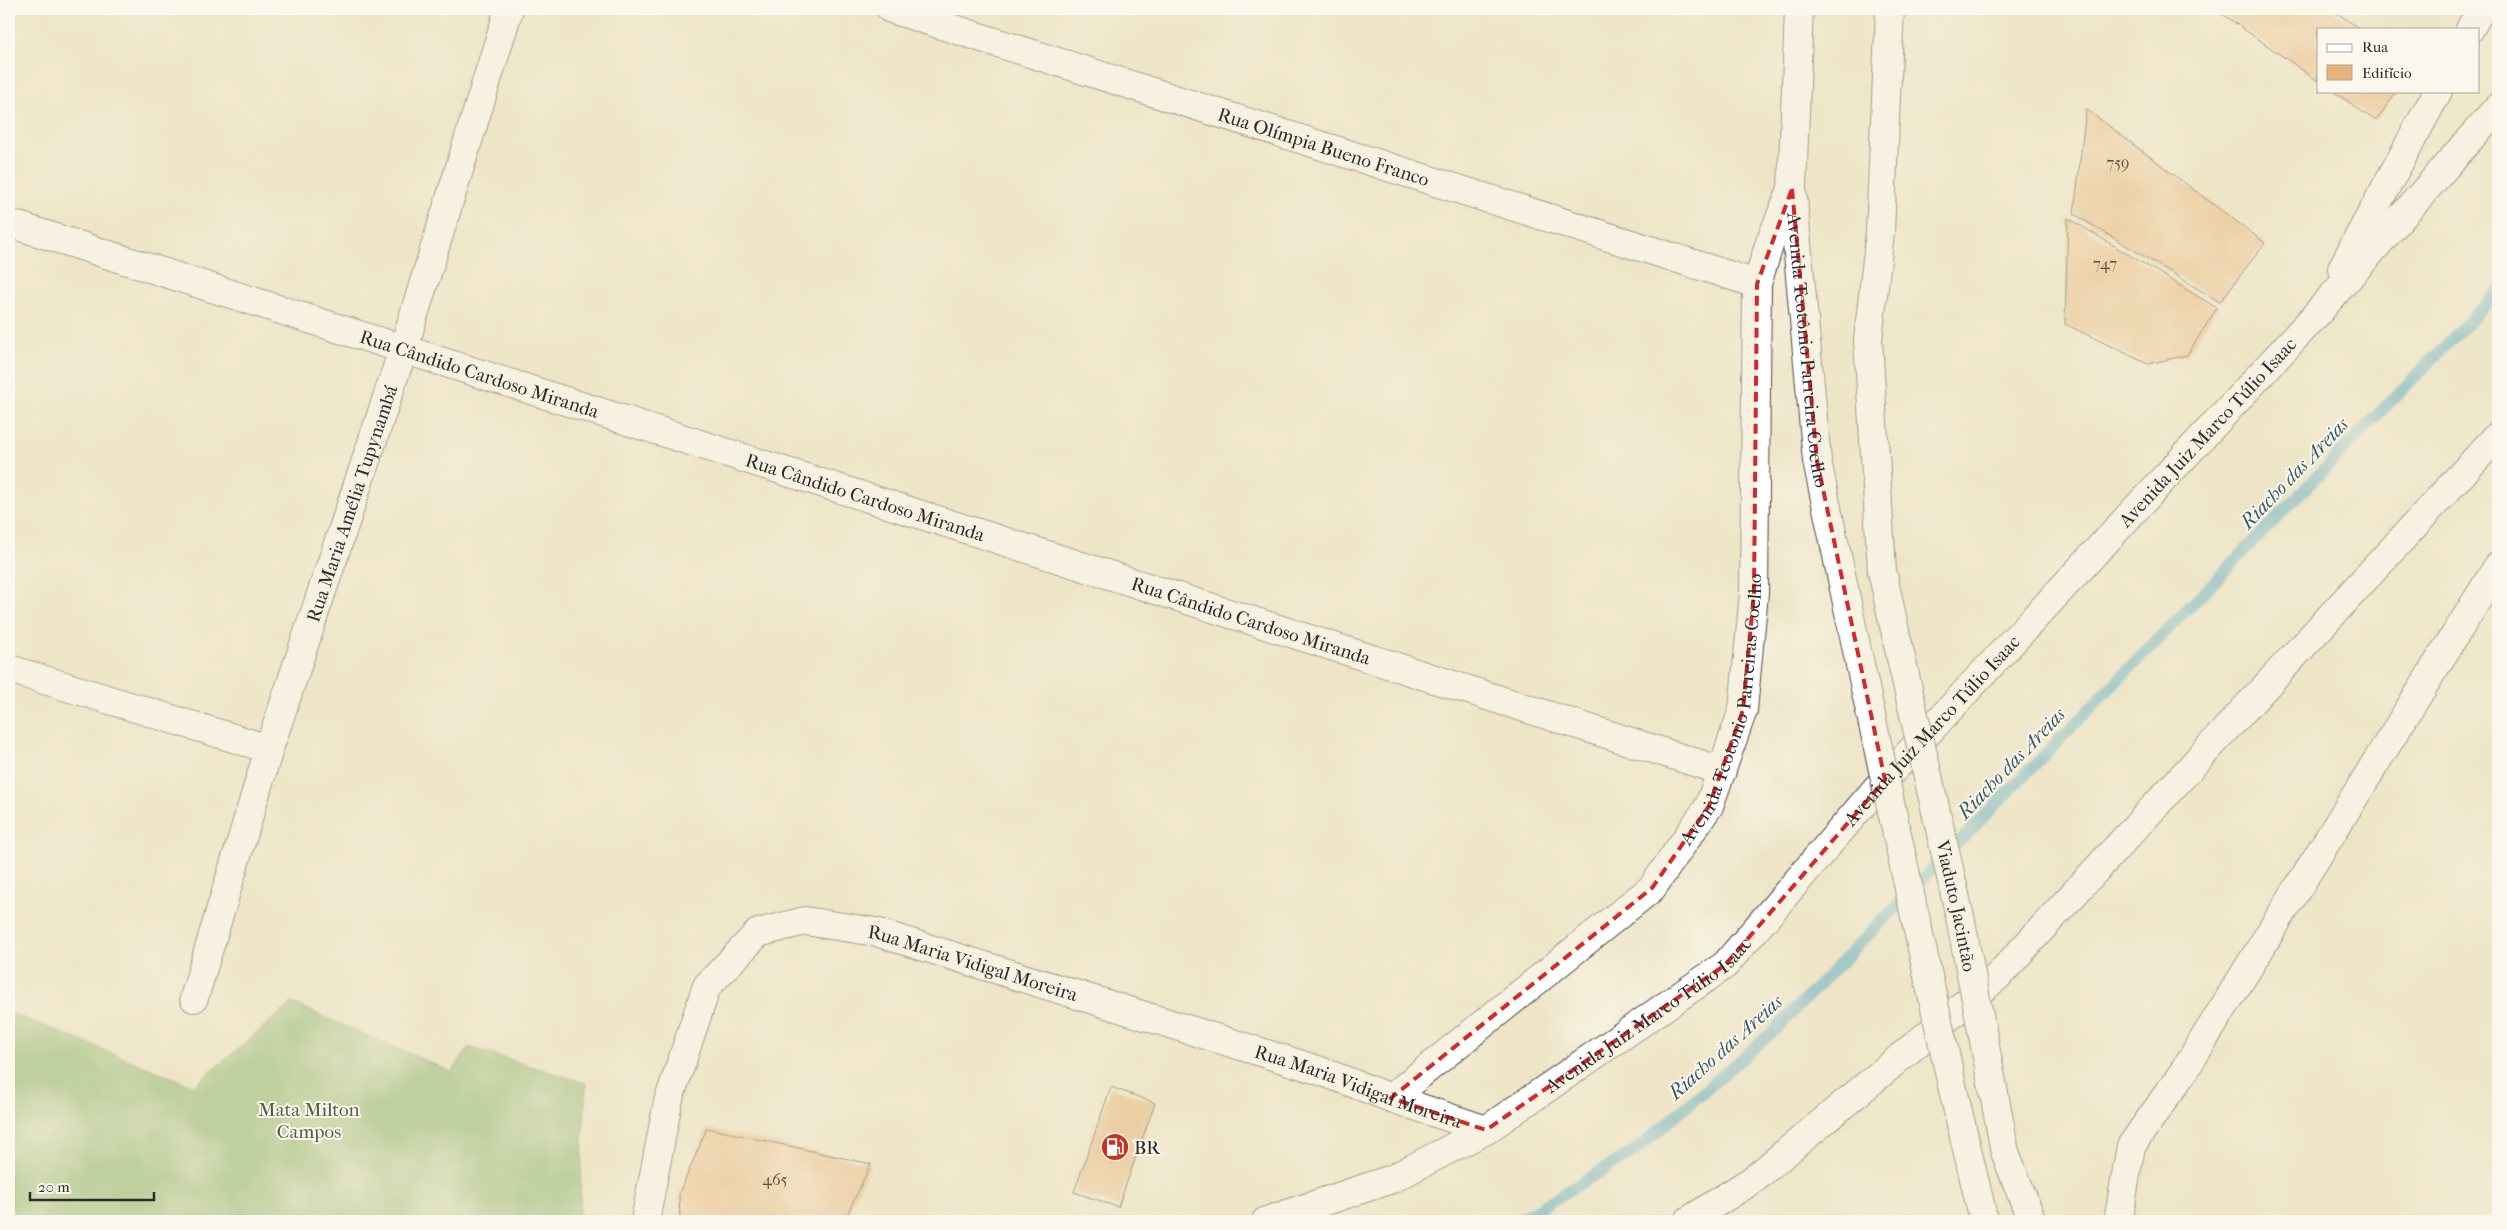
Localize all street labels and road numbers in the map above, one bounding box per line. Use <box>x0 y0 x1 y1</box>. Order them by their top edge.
street label: Rua Olímpia Bueno Franco <box>1215 103 1432 191</box>
street label: Avenida Teotônio Parreira Coelho <box>1782 211 1832 490</box>
street label: Rua Cândido Cardoso Miranda <box>357 326 602 423</box>
street label: Avenida Juiz Marco Túlio Isaac <box>2114 334 2301 533</box>
street label: Rua Maria Amélia Tupynambá <box>302 382 402 625</box>
street label: Rua Cândido Cardoso Miranda <box>743 449 987 546</box>
street label: Rua Cândido Cardoso Miranda <box>1128 573 1373 670</box>
street label: Avenida Teotonio Parreiras Coelho <box>1675 573 1766 850</box>
street label: Avenida Juiz Marco Túlio Isaac <box>1839 631 2025 831</box>
street label: Viaduto Jacintão <box>1931 837 1980 974</box>
street label: Rua Maria Vidigal Moreira <box>867 921 1080 1006</box>
street label: Avenida Juiz Marco Túlio Isaac <box>1540 933 1756 1098</box>
street label: Rua Maria Vidigal Moreira <box>1252 1041 1465 1133</box>

